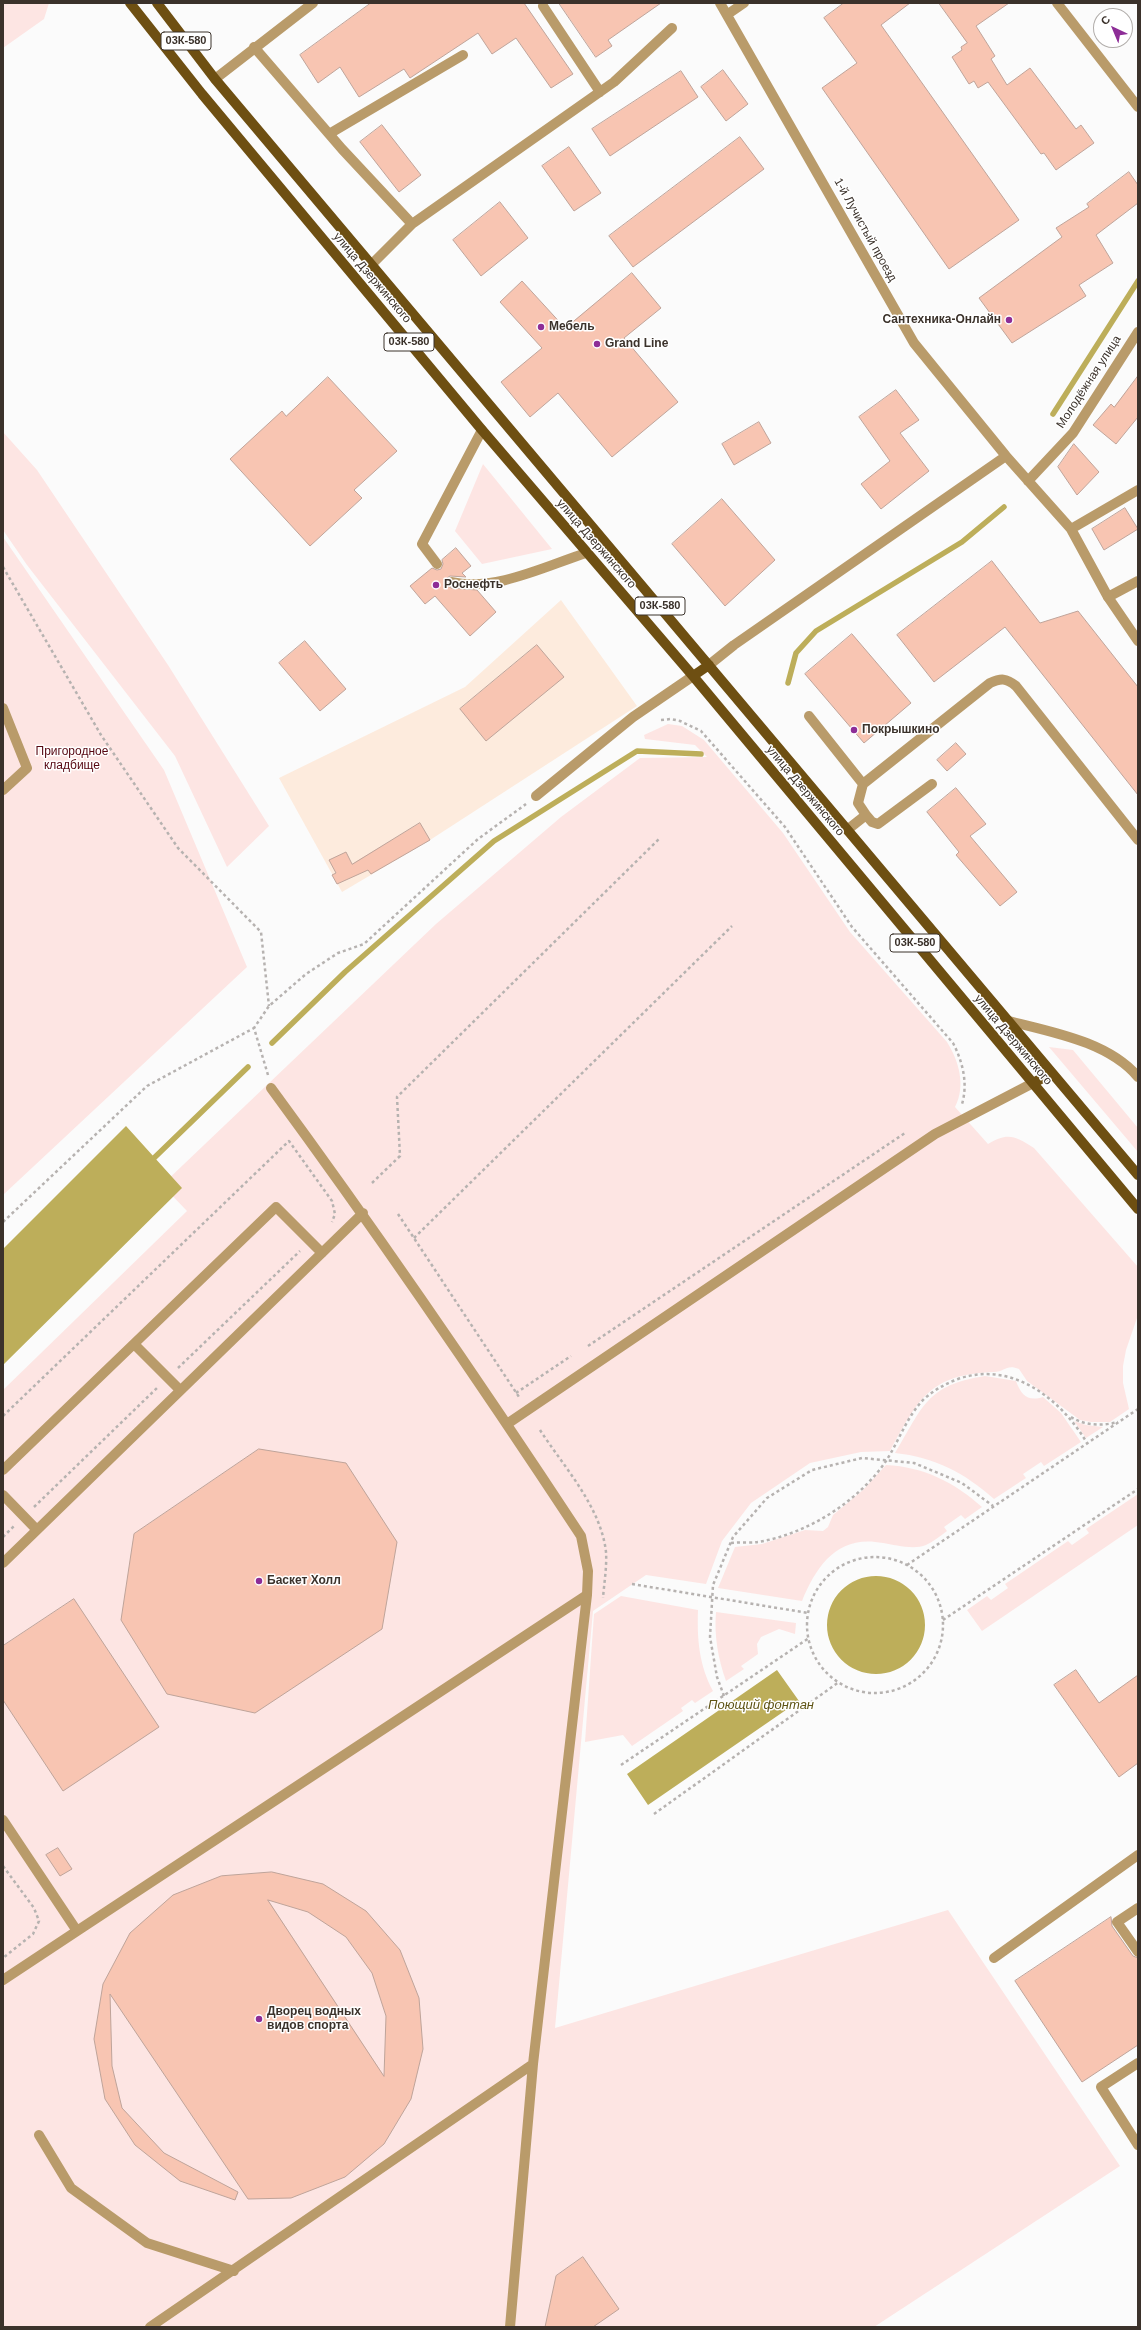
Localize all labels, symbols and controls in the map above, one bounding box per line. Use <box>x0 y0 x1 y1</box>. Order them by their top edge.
north arrow <box>1093 8 1133 48</box>
text: С <box>1098 13 1112 27</box>
road number: 03К-580 <box>161 32 211 50</box>
street label: 1-й Лучистый проезд <box>831 176 899 284</box>
street label: улица Дзержинского <box>330 230 414 326</box>
place label: Сантехника-Онлайн <box>882 313 1001 327</box>
marker: Сантехника-Онлайн <box>1004 315 1014 325</box>
place label: Мебель <box>549 320 595 334</box>
marker: Мебель <box>536 322 546 332</box>
road number: 03К-580 <box>384 333 434 351</box>
street label: Молодёжная улица <box>1054 333 1124 431</box>
place label: Grand Line <box>605 337 668 351</box>
marker: Grand Line <box>592 339 602 349</box>
street label: улица Дзержинского <box>553 496 639 592</box>
place label: Роснефть <box>444 578 503 592</box>
marker: Роснефть <box>431 580 441 590</box>
road number: 03К-580 <box>635 597 685 615</box>
place label: Покрышкино <box>862 723 940 737</box>
marker: Покрышкино <box>849 725 859 735</box>
street label: улица Дзержинского <box>763 743 847 839</box>
park label: Пригородное кладбище <box>36 745 108 773</box>
road number: 03К-580 <box>890 934 940 952</box>
street label: улица Дзержинского <box>971 992 1055 1088</box>
place label: Баскет Холл <box>267 1574 341 1588</box>
marker: Баскет Холл <box>254 1576 264 1586</box>
water label: Поющий фонтан <box>708 1697 814 1713</box>
place label: Дворец водных видов спорта <box>267 2005 361 2033</box>
marker: Дворец водных видов спорта <box>254 2014 264 2024</box>

